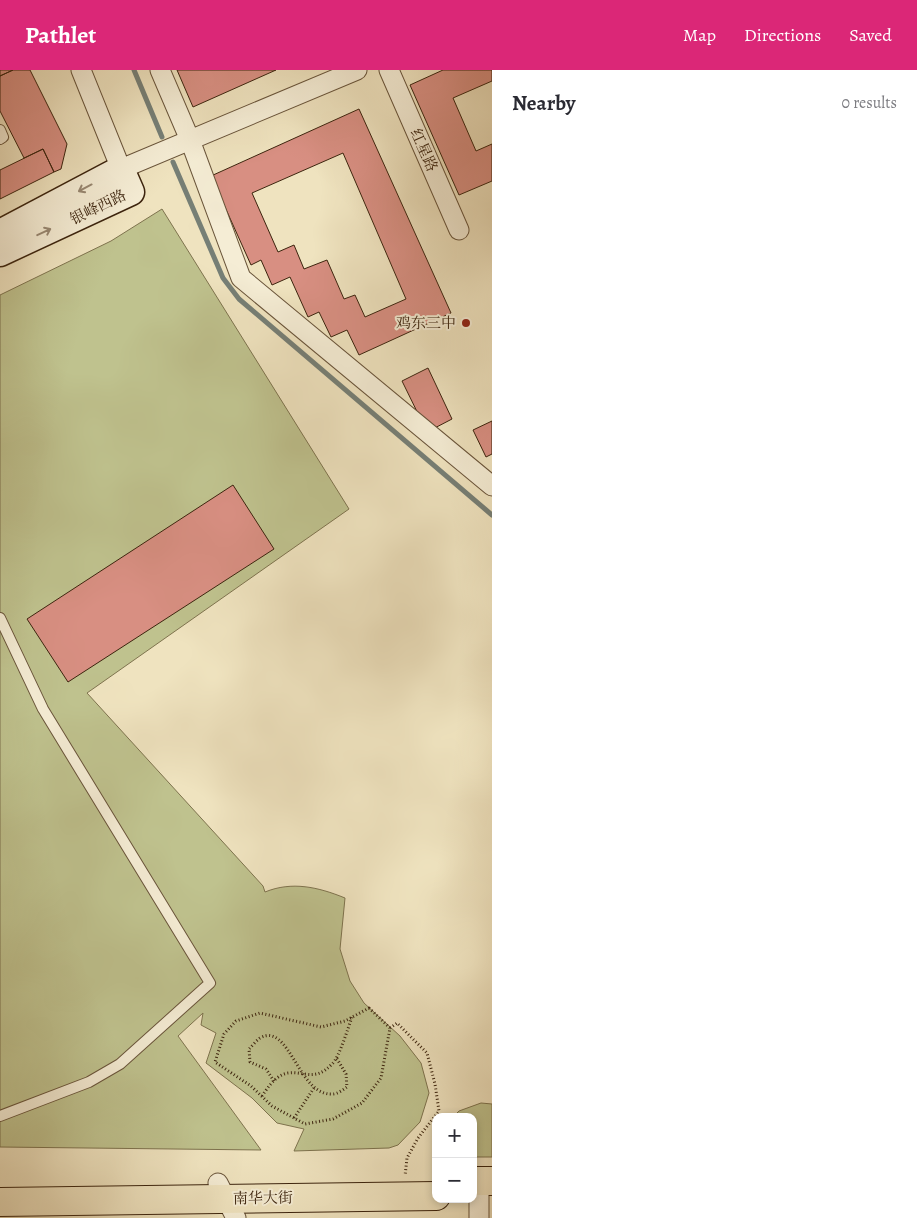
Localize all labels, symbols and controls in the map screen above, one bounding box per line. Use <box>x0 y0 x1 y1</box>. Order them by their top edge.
text: Pathlet <box>25 19 96 51</box>
text: Map <box>683 23 716 47</box>
text: Directions <box>744 23 821 47</box>
text: Saved <box>849 23 892 47</box>
text: Nearby <box>512 89 575 117</box>
text: 0 results <box>841 92 897 114</box>
street label: 红星路 <box>406 125 442 175</box>
one-way arrow <box>78 184 93 193</box>
street label: 银峰西路 <box>67 185 129 229</box>
one-way arrow <box>36 227 51 237</box>
place label: 鸡东三中 <box>396 313 456 333</box>
marker: 鸡东三中 <box>460 317 472 329</box>
map controls <box>432 1113 477 1203</box>
button: + <box>432 1113 477 1158</box>
button: − <box>432 1158 477 1203</box>
street label: 南华大街 <box>233 1187 293 1209</box>

